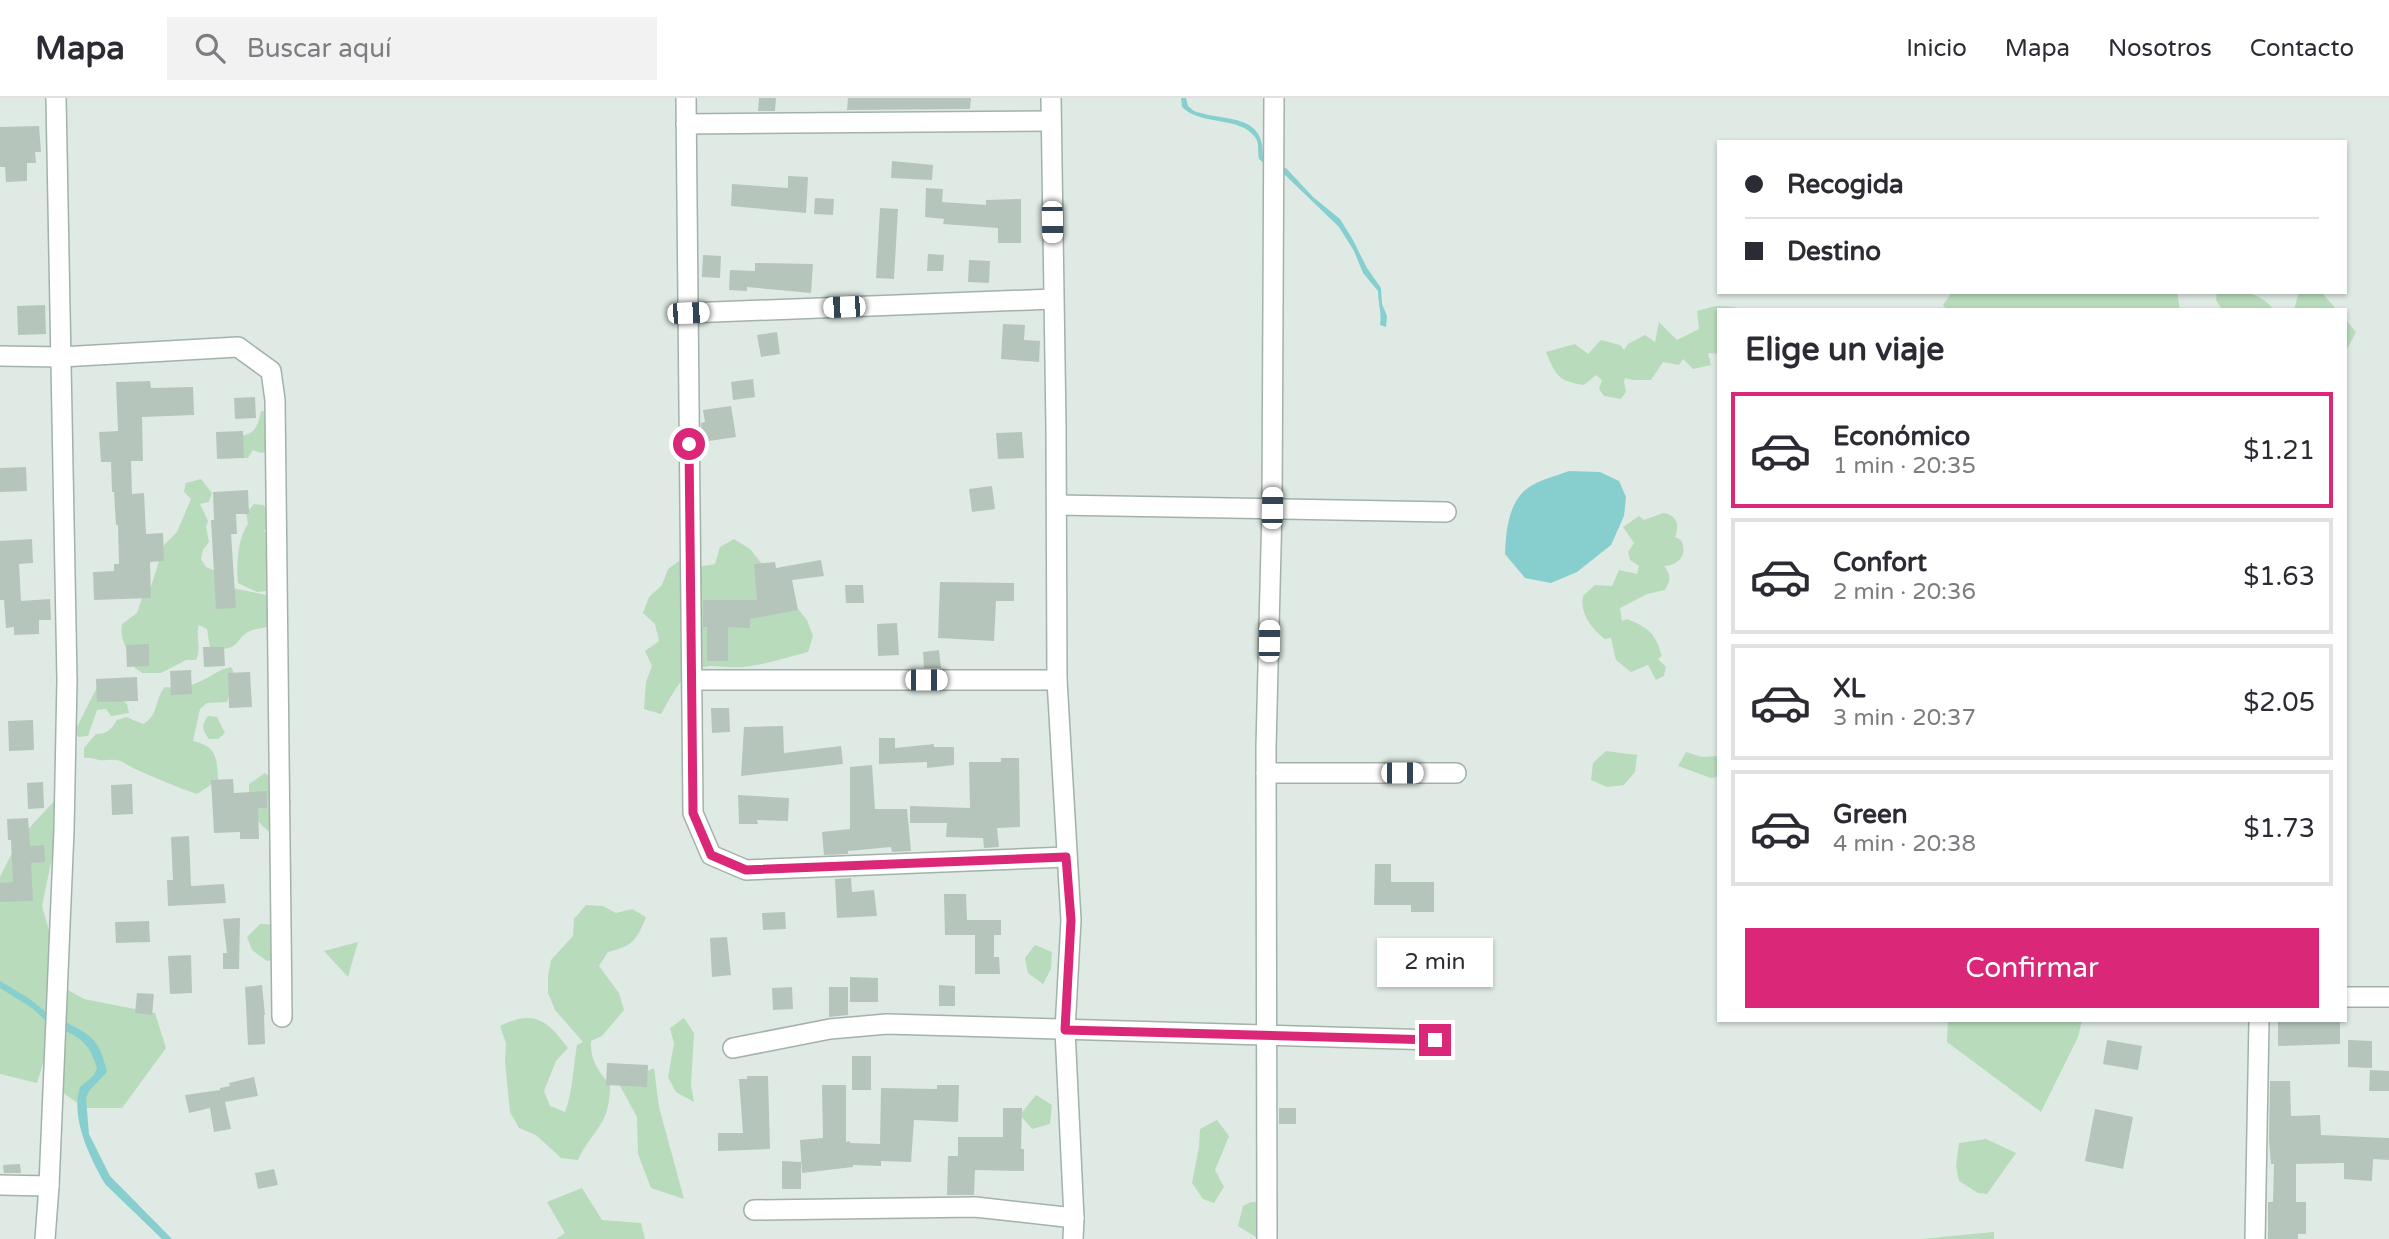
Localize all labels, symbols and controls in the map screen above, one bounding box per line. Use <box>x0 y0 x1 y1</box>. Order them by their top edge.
search box <box>167 17 657 80</box>
text: Mapa <box>35 29 125 68</box>
icon: search <box>191 29 229 67</box>
text: Buscar aquí <box>247 33 391 64</box>
text: Inicio <box>1906 34 1967 63</box>
text: Mapa <box>2005 34 2070 63</box>
text: Nosotros <box>2108 34 2212 63</box>
text: Contacto <box>2250 34 2354 63</box>
text: Recogida <box>1787 169 1904 200</box>
car <box>1042 201 1063 243</box>
text: Destino <box>1787 236 1881 267</box>
car <box>823 296 866 318</box>
car <box>667 302 710 324</box>
text: Elige un viaje <box>1745 331 1944 369</box>
icon: car <box>1749 419 1812 482</box>
text: Económico <box>1833 421 1970 452</box>
route start <box>673 428 705 460</box>
text: $1.21 <box>2243 435 2315 466</box>
text: 1 min · 20:35 <box>1833 452 1976 480</box>
car <box>1262 487 1283 529</box>
icon: car <box>1749 545 1812 608</box>
text: Confort <box>1833 547 1927 578</box>
text: $1.63 <box>2243 561 2315 592</box>
text: 2 min · 20:36 <box>1833 578 1976 606</box>
car <box>1259 620 1280 662</box>
car <box>906 670 948 691</box>
icon: car <box>1749 671 1812 734</box>
text: XL <box>1833 673 1865 704</box>
text: $2.05 <box>2243 687 2315 718</box>
text: 3 min · 20:37 <box>1833 704 1976 732</box>
car <box>1382 763 1424 784</box>
icon: car <box>1749 797 1812 860</box>
text: Green <box>1833 799 1908 830</box>
text: $1.73 <box>2243 813 2315 844</box>
text: 4 min · 20:38 <box>1833 830 1976 858</box>
button: Confirmar <box>1745 928 2319 1008</box>
callout: 2 min <box>1377 939 1493 988</box>
text: 2 min <box>1404 948 1466 976</box>
route end <box>1419 1024 1451 1056</box>

